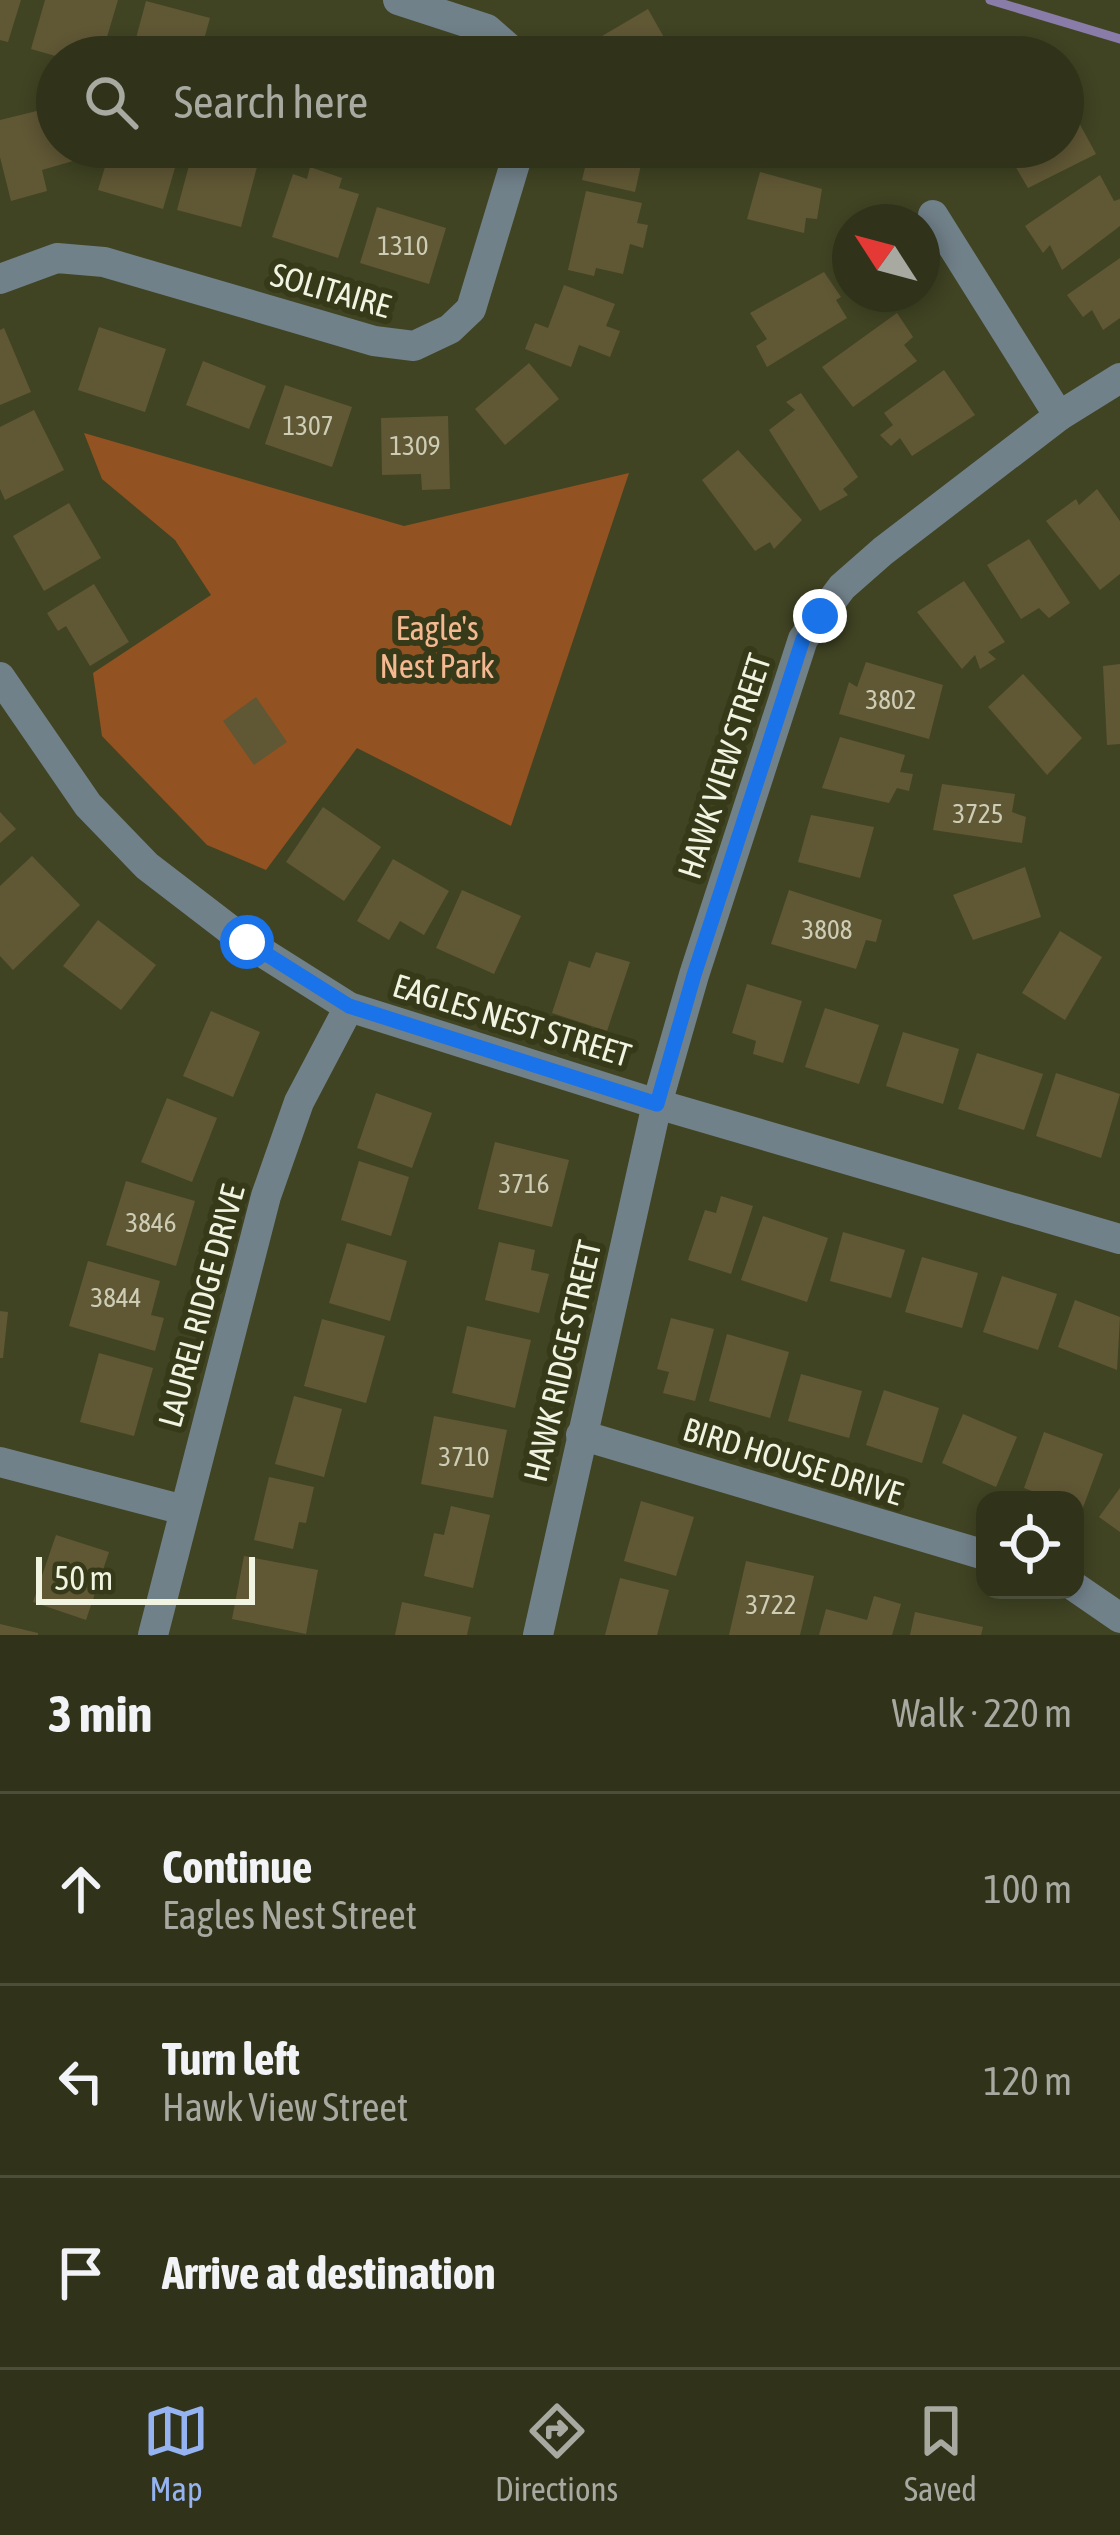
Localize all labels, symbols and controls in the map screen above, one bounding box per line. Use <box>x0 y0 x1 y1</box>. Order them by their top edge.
search box <box>36 36 1084 168</box>
icon: search <box>78 69 144 135</box>
text: Search here <box>174 76 368 128</box>
north arrow <box>832 204 940 312</box>
house number: 1310 <box>378 230 428 261</box>
street label: SOLITAIRE <box>267 255 395 325</box>
house number: 1307 <box>283 410 333 441</box>
house number: 1309 <box>390 430 440 461</box>
route end <box>793 589 847 643</box>
park label: Eagle's Nest Park <box>379 609 495 685</box>
street label: HAWK VIEW STREET <box>670 648 778 883</box>
house number: 3802 <box>866 684 916 715</box>
house number: 3725 <box>953 798 1003 829</box>
house number: 3808 <box>802 914 852 945</box>
route start <box>220 915 274 969</box>
street label: EAGLES NEST STREET <box>388 966 636 1074</box>
house number: 3716 <box>499 1168 549 1199</box>
street label: LAUREL RIDGE DRIVE <box>150 1181 252 1431</box>
house number: 3846 <box>126 1207 176 1238</box>
street label: HAWK RIDGE STREET <box>516 1236 608 1485</box>
house number: 3844 <box>91 1282 141 1313</box>
street label: BIRD HOUSE DRIVE <box>679 1410 907 1512</box>
house number: 3710 <box>439 1441 489 1472</box>
map controls <box>976 1491 1084 1599</box>
button: locate <box>976 1491 1084 1599</box>
scale bar <box>36 1551 255 1604</box>
text: 50 m <box>54 1559 113 1597</box>
house number: 3722 <box>746 1589 796 1620</box>
text: 3 min <box>48 1684 152 1743</box>
text: Walk · 220 m <box>892 1691 1072 1735</box>
text: Continue <box>162 1841 313 1893</box>
icon: ahead <box>48 1856 114 1922</box>
text: 100 m <box>984 1867 1072 1911</box>
text: Eagles Nest Street <box>162 1893 417 1937</box>
text: Turn left <box>162 2033 300 2085</box>
icon: left <box>48 2048 114 2114</box>
text: 120 m <box>984 2059 1072 2103</box>
text: Hawk View Street <box>162 2085 408 2129</box>
icon: arrive <box>48 2240 114 2306</box>
text: Arrive at destination <box>162 2247 496 2299</box>
tab: Map <box>143 2398 209 2508</box>
tab: Directions <box>495 2398 618 2508</box>
tab: Saved <box>904 2398 977 2508</box>

